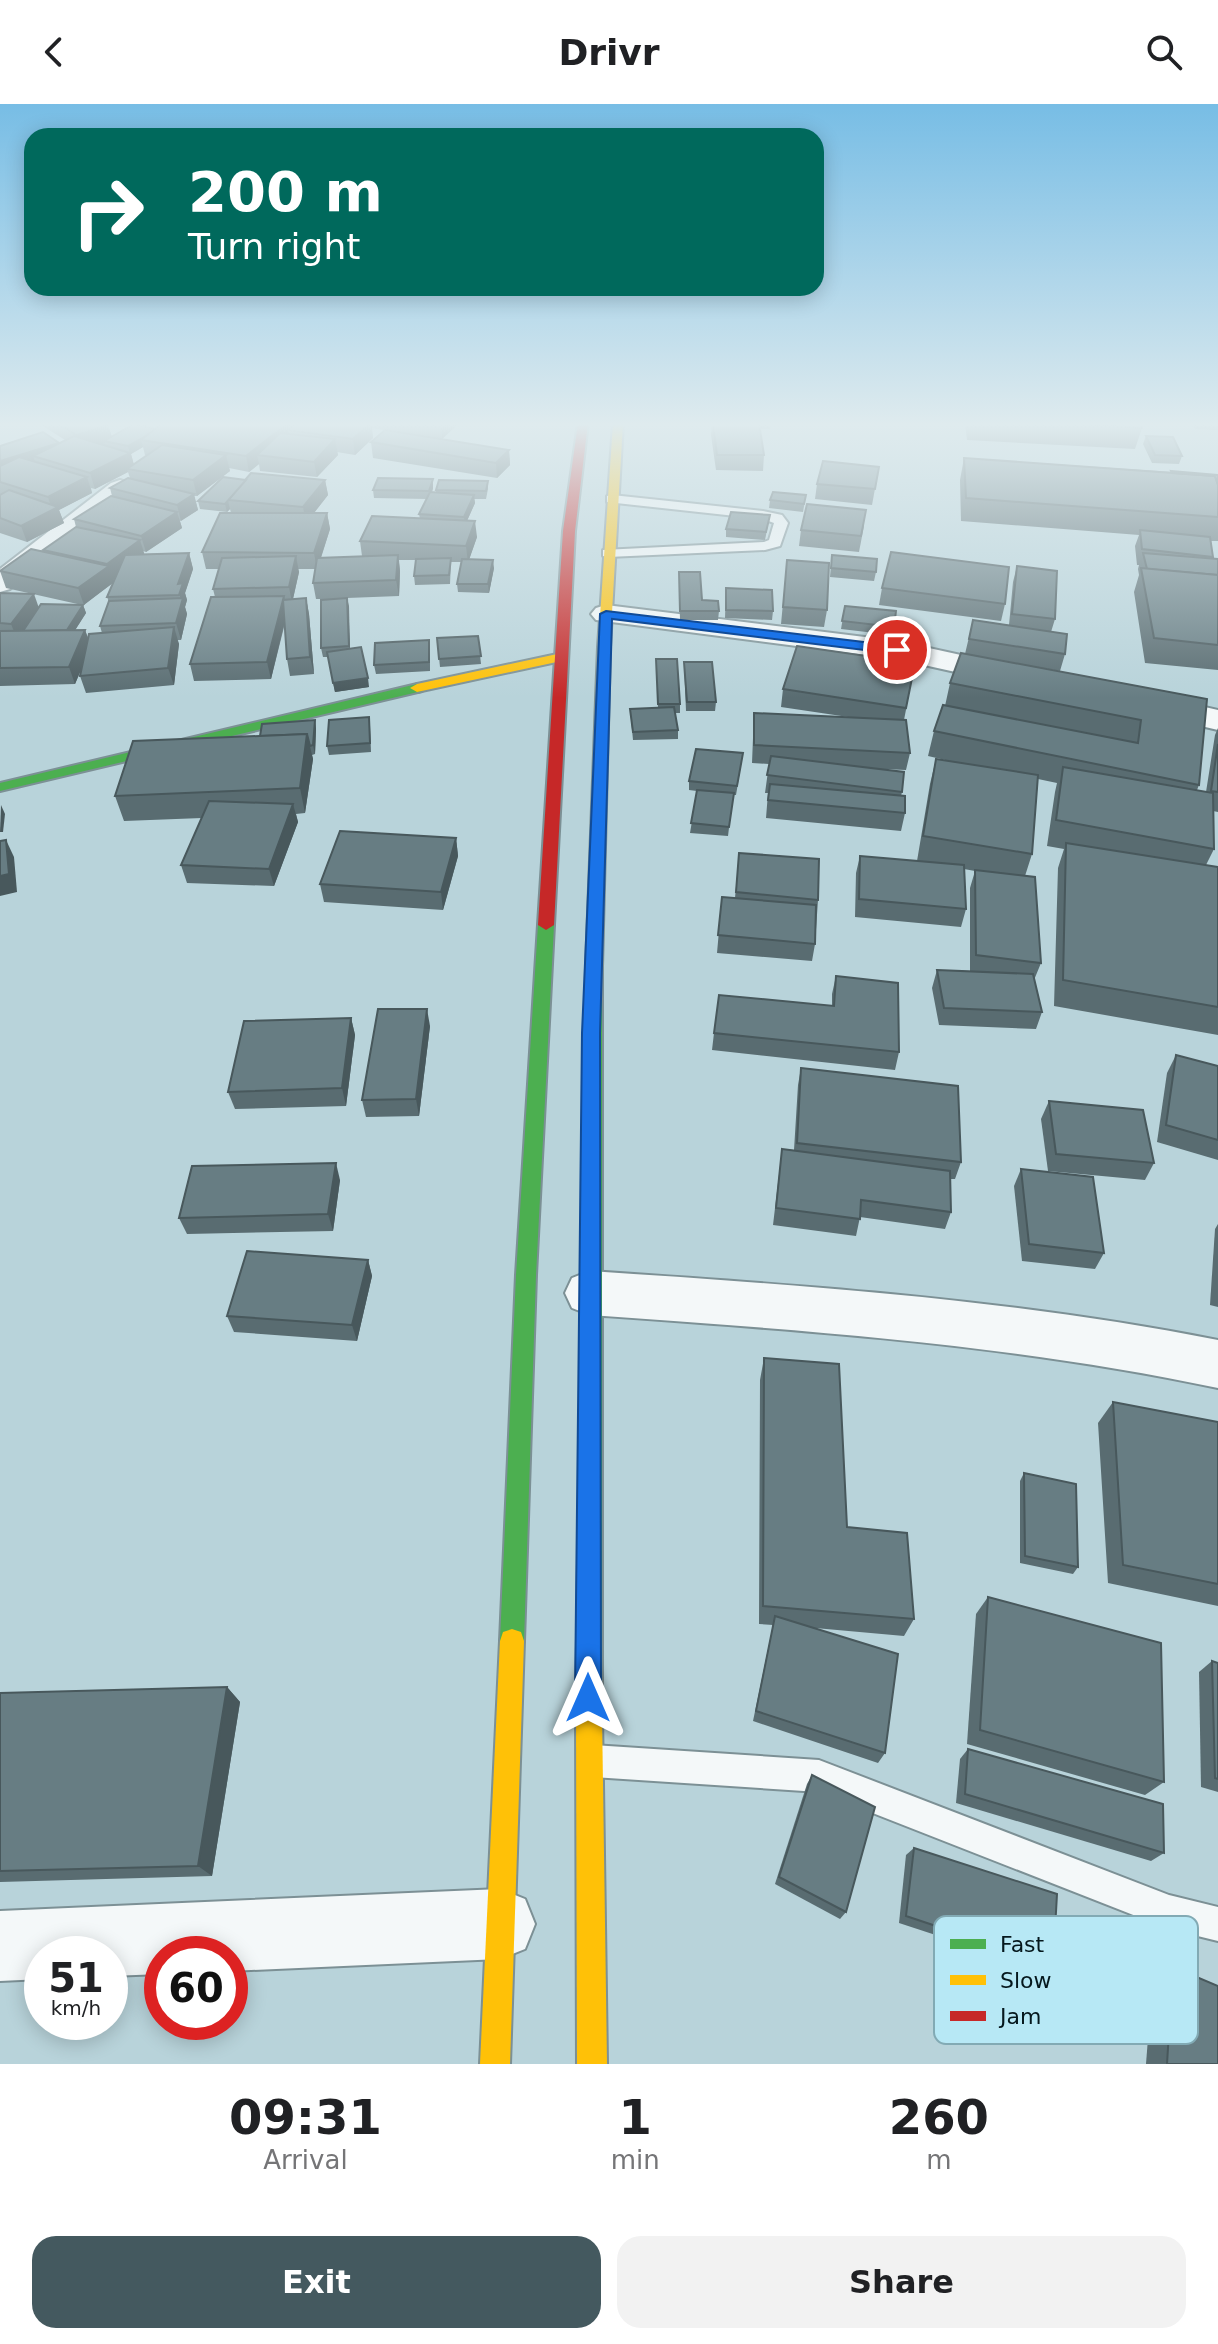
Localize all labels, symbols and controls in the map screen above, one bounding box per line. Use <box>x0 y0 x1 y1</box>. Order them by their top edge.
icon: back <box>32 30 76 74</box>
icon: search <box>1142 30 1186 74</box>
text: Drivr <box>558 32 660 73</box>
text: 200 m <box>188 159 383 224</box>
icon: right <box>56 160 160 264</box>
text: Turn right <box>188 226 360 267</box>
pin <box>863 616 931 684</box>
icon: arrive <box>875 628 919 672</box>
position arrow <box>546 1656 630 1740</box>
legend <box>934 1916 1198 2044</box>
text: Fast <box>1000 1932 1045 1957</box>
speed limit sign: 60 <box>144 1936 248 2040</box>
text: 51 <box>48 1955 104 2001</box>
text: Slow <box>1000 1968 1052 1993</box>
text: km/h <box>51 1996 101 2020</box>
text: Jam <box>998 2004 1041 2029</box>
text: 09:31 <box>229 2089 382 2145</box>
text: 1 <box>619 2089 652 2145</box>
text: 260 <box>889 2089 989 2145</box>
text: Arrival <box>263 2145 348 2175</box>
text: min <box>611 2145 660 2175</box>
text: m <box>926 2145 952 2175</box>
button: Exit <box>32 2236 601 2328</box>
button: Share <box>617 2236 1186 2328</box>

